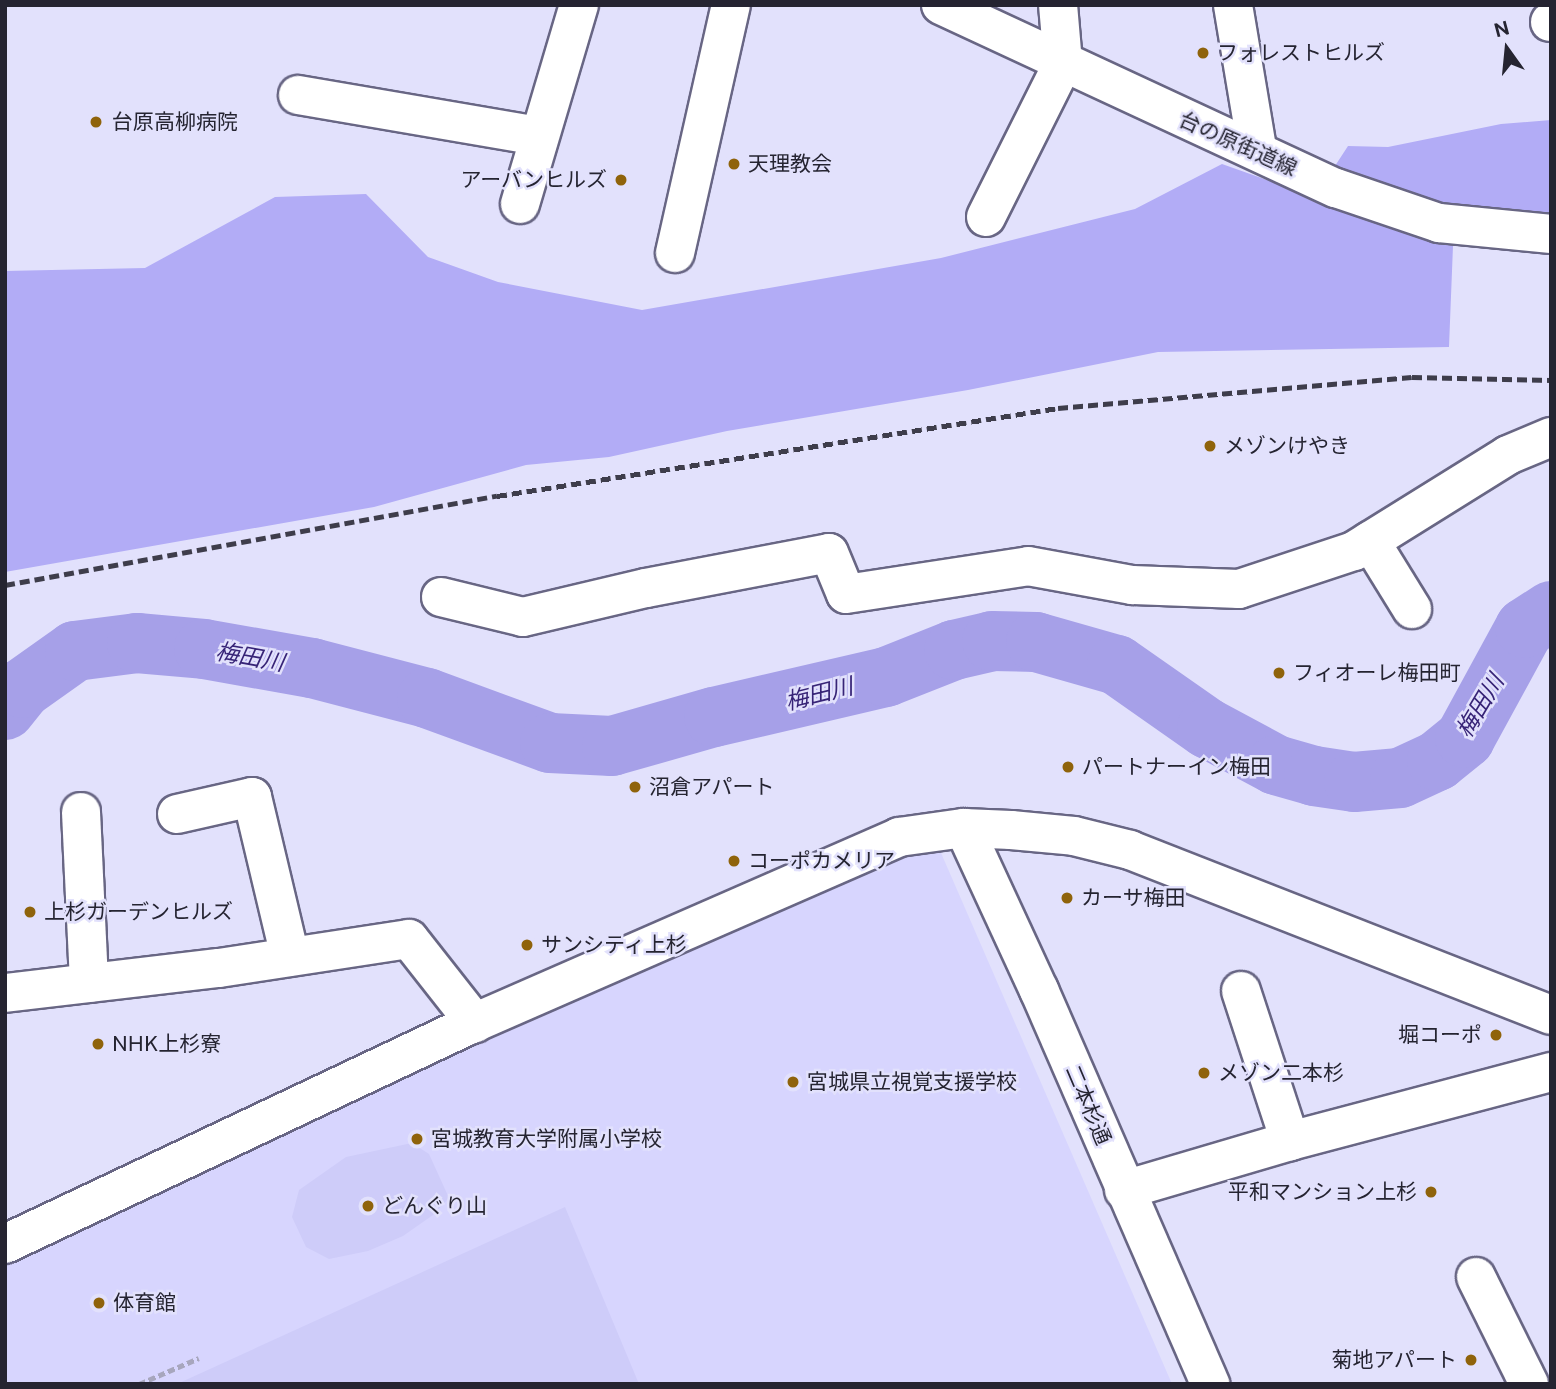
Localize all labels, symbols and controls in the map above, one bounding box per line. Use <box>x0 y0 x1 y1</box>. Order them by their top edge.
north arrow <box>1472 14 1542 84</box>
text: N <box>1492 16 1512 41</box>
place label: フォレストヒルズ <box>1217 40 1385 66</box>
marker: フォレストヒルズ <box>1195 45 1211 61</box>
street label: 台の原街道線 <box>1175 107 1301 181</box>
place label: 台原高柳病院 <box>112 109 238 135</box>
marker: 台原高柳病院 <box>86 112 106 132</box>
place label: 天理教会 <box>748 151 832 177</box>
marker: 天理教会 <box>726 156 742 172</box>
place label: アーバンヒルズ <box>461 167 607 193</box>
marker: アーバンヒルズ <box>613 172 629 188</box>
place label: メゾンけやき <box>1224 433 1350 459</box>
marker: メゾンけやき <box>1202 438 1218 454</box>
water label: 梅田川 <box>214 637 286 677</box>
place label: フィオーレ梅田町 <box>1293 660 1461 686</box>
marker: フィオーレ梅田町 <box>1271 665 1287 681</box>
water label: 梅田川 <box>1450 669 1510 743</box>
water label: 梅田川 <box>782 672 856 716</box>
place label: パートナーイン梅田 <box>1082 754 1271 780</box>
marker: パートナーイン梅田 <box>1060 759 1076 775</box>
place label: 沼倉アパート <box>649 774 775 800</box>
marker: 沼倉アパート <box>627 779 643 795</box>
place label: コーポカメリア <box>748 848 895 874</box>
marker: コーポカメリア <box>726 853 742 869</box>
place label: カーサ梅田 <box>1081 885 1186 911</box>
marker: カーサ梅田 <box>1059 890 1075 906</box>
place label: 上杉ガーデンヒルズ <box>44 899 233 925</box>
marker: 上杉ガーデンヒルズ <box>22 904 38 920</box>
place label: サンシティ上杉 <box>541 932 688 958</box>
marker: サンシティ上杉 <box>519 937 535 953</box>
place label: 堀コーポ <box>1398 1022 1482 1048</box>
marker: 堀コーポ <box>1488 1027 1504 1043</box>
place label: NHK上杉寮 <box>112 1031 221 1057</box>
marker: NHK上杉寮 <box>90 1036 106 1052</box>
place label: メゾン二本杉 <box>1218 1060 1344 1086</box>
street label: 二本杉通 <box>1060 1061 1116 1149</box>
marker: メゾン二本杉 <box>1196 1065 1212 1081</box>
place label: 宮城県立視覚支援学校 <box>807 1069 1017 1095</box>
marker: 宮城県立視覚支援学校 <box>785 1074 801 1090</box>
place label: 宮城教育大学附属小学校 <box>431 1126 662 1152</box>
marker: 宮城教育大学附属小学校 <box>409 1131 425 1147</box>
place label: 平和マンション上杉 <box>1228 1179 1417 1205</box>
marker: 平和マンション上杉 <box>1423 1184 1439 1200</box>
place label: どんぐり山 <box>382 1193 487 1219</box>
marker: どんぐり山 <box>360 1198 376 1214</box>
place label: 体育館 <box>113 1290 176 1316</box>
marker: 体育館 <box>91 1295 107 1311</box>
place label: 菊地アパート <box>1331 1347 1457 1373</box>
marker: 菊地アパート <box>1463 1352 1479 1368</box>

